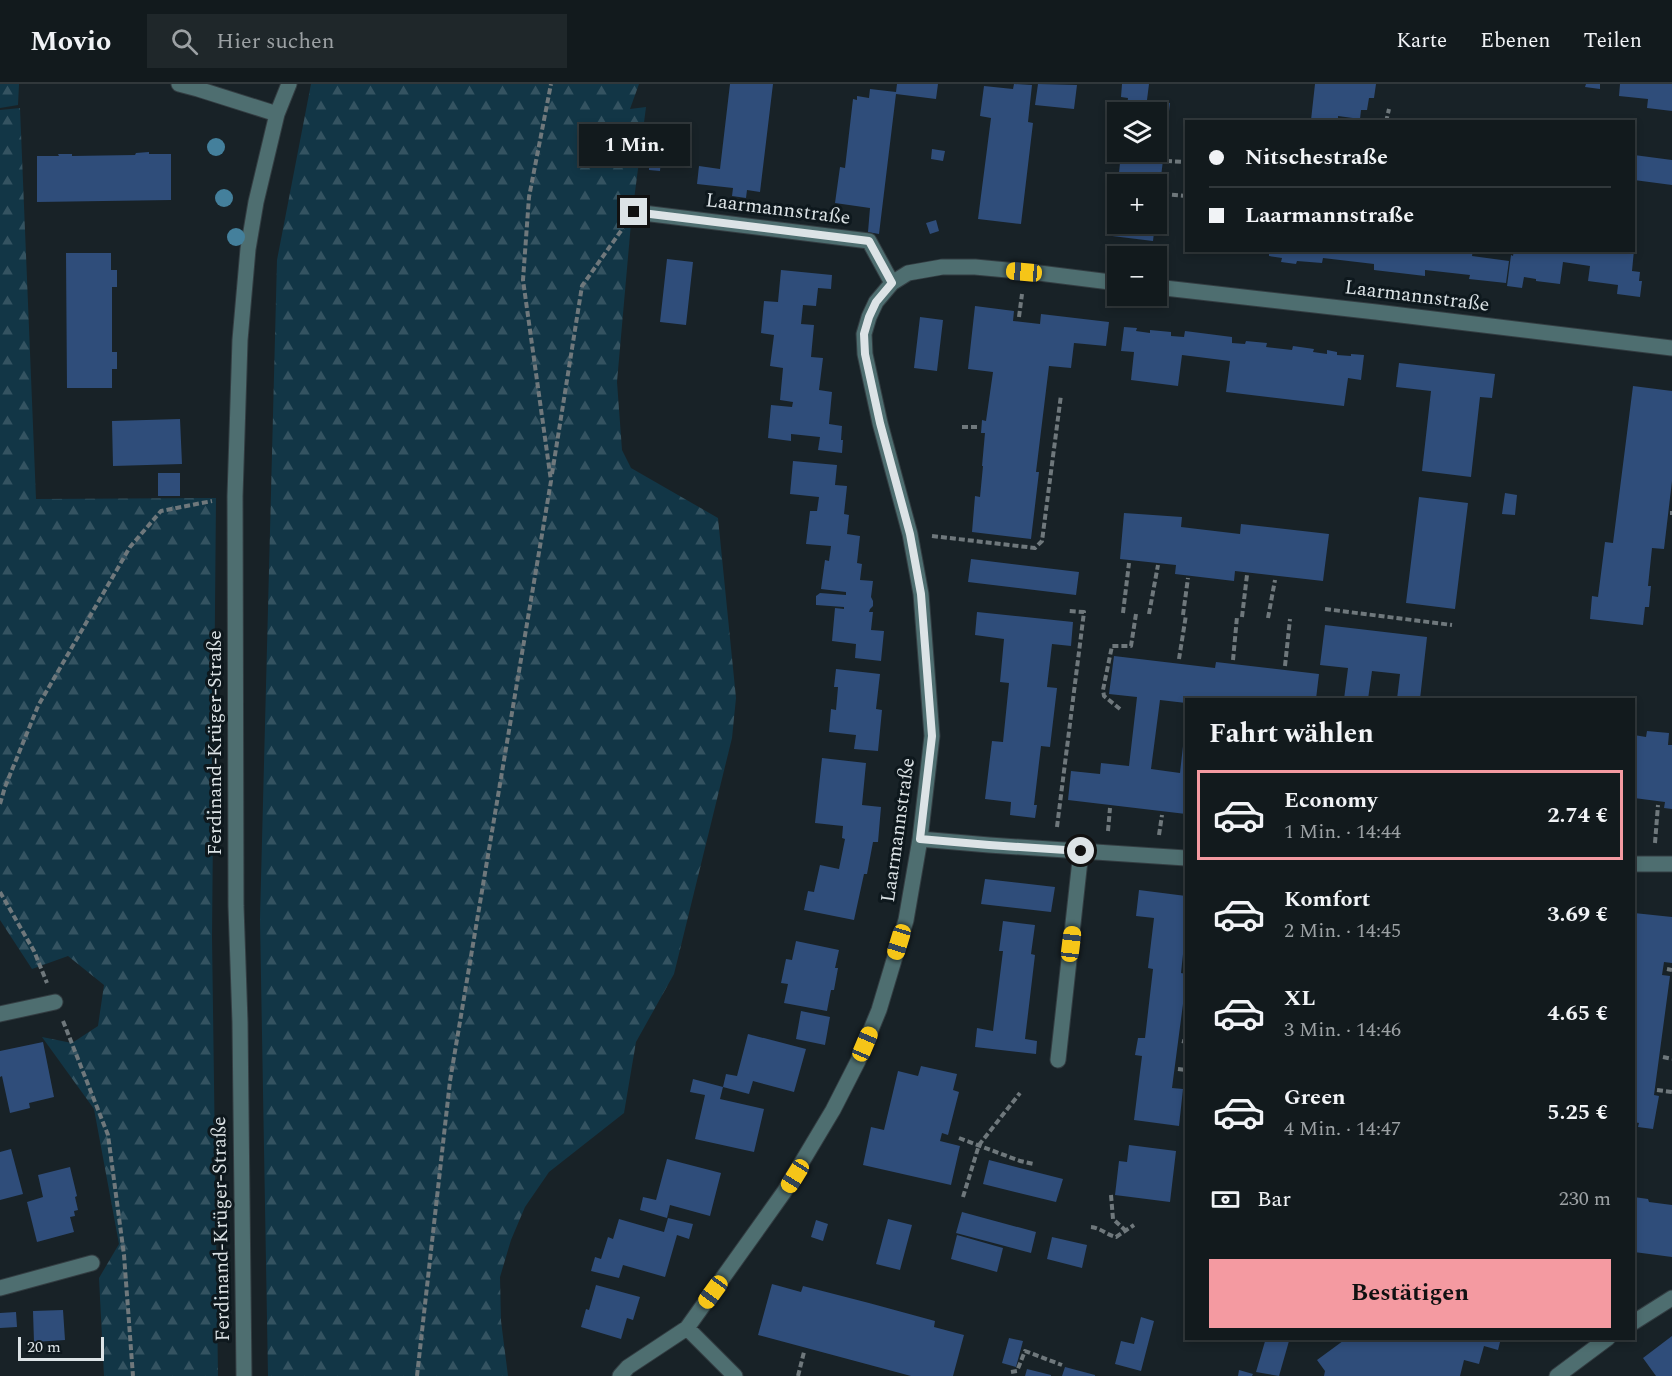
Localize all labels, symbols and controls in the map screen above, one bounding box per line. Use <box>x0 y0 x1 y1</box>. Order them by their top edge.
search box <box>147 14 567 68</box>
text: Movio <box>30 20 111 63</box>
icon: search <box>168 25 201 58</box>
text: Hier suchen <box>216 25 335 58</box>
text: Karte <box>1396 25 1447 57</box>
text: Ebenen <box>1480 25 1551 57</box>
text: Teilen <box>1584 25 1642 57</box>
map controls <box>1107 102 1167 306</box>
button: layers <box>1107 102 1167 162</box>
callout: 1 Min. <box>578 125 690 167</box>
text: 1 Min. <box>604 130 665 160</box>
text: Nitschestraße <box>1245 141 1388 174</box>
button: + <box>1107 174 1167 234</box>
street label: Laarmannstraße <box>704 185 852 233</box>
route end <box>620 198 647 225</box>
text: Laarmannstraße <box>1245 199 1414 232</box>
button: − <box>1107 246 1167 306</box>
car <box>1005 261 1043 283</box>
street label: Laarmannstraße <box>1343 272 1491 320</box>
street label: Ferdinand-Krüger-Straße <box>200 630 230 856</box>
text: Fahrt wählen <box>1209 713 1374 755</box>
street label: Laarmannstraße <box>873 756 923 904</box>
text: Economy <box>1284 784 1377 817</box>
icon: car <box>1212 788 1266 842</box>
text: 2.74 € <box>1547 799 1608 832</box>
text: 1 Min. · 14:44 <box>1284 817 1401 847</box>
route start <box>1067 837 1094 864</box>
text: Komfort <box>1284 883 1370 916</box>
icon: car <box>1212 887 1266 941</box>
text: 3.69 € <box>1547 898 1608 931</box>
text: 2 Min. · 14:45 <box>1284 916 1401 946</box>
car <box>885 922 913 962</box>
car <box>1060 925 1082 963</box>
text: XL <box>1284 982 1315 1015</box>
icon: car <box>1212 986 1266 1040</box>
text: 4.65 € <box>1547 997 1608 1030</box>
text: 3 Min. · 14:46 <box>1284 1015 1401 1045</box>
car <box>850 1024 880 1064</box>
text: Green <box>1284 1081 1346 1114</box>
icon: car <box>1212 1085 1266 1139</box>
text: 5.25 € <box>1547 1096 1608 1129</box>
text: 4 Min. · 14:47 <box>1284 1114 1401 1144</box>
street label: Ferdinand-Krüger-Straße <box>204 1116 238 1342</box>
car <box>778 1156 812 1196</box>
icon: cash <box>1209 1183 1242 1216</box>
text: Bar <box>1257 1183 1291 1216</box>
text: 230 m <box>1559 1184 1611 1214</box>
button: Bestätigen <box>1209 1259 1611 1328</box>
car <box>695 1272 731 1312</box>
scale bar <box>18 1334 104 1362</box>
text: 20 m <box>27 1335 61 1359</box>

